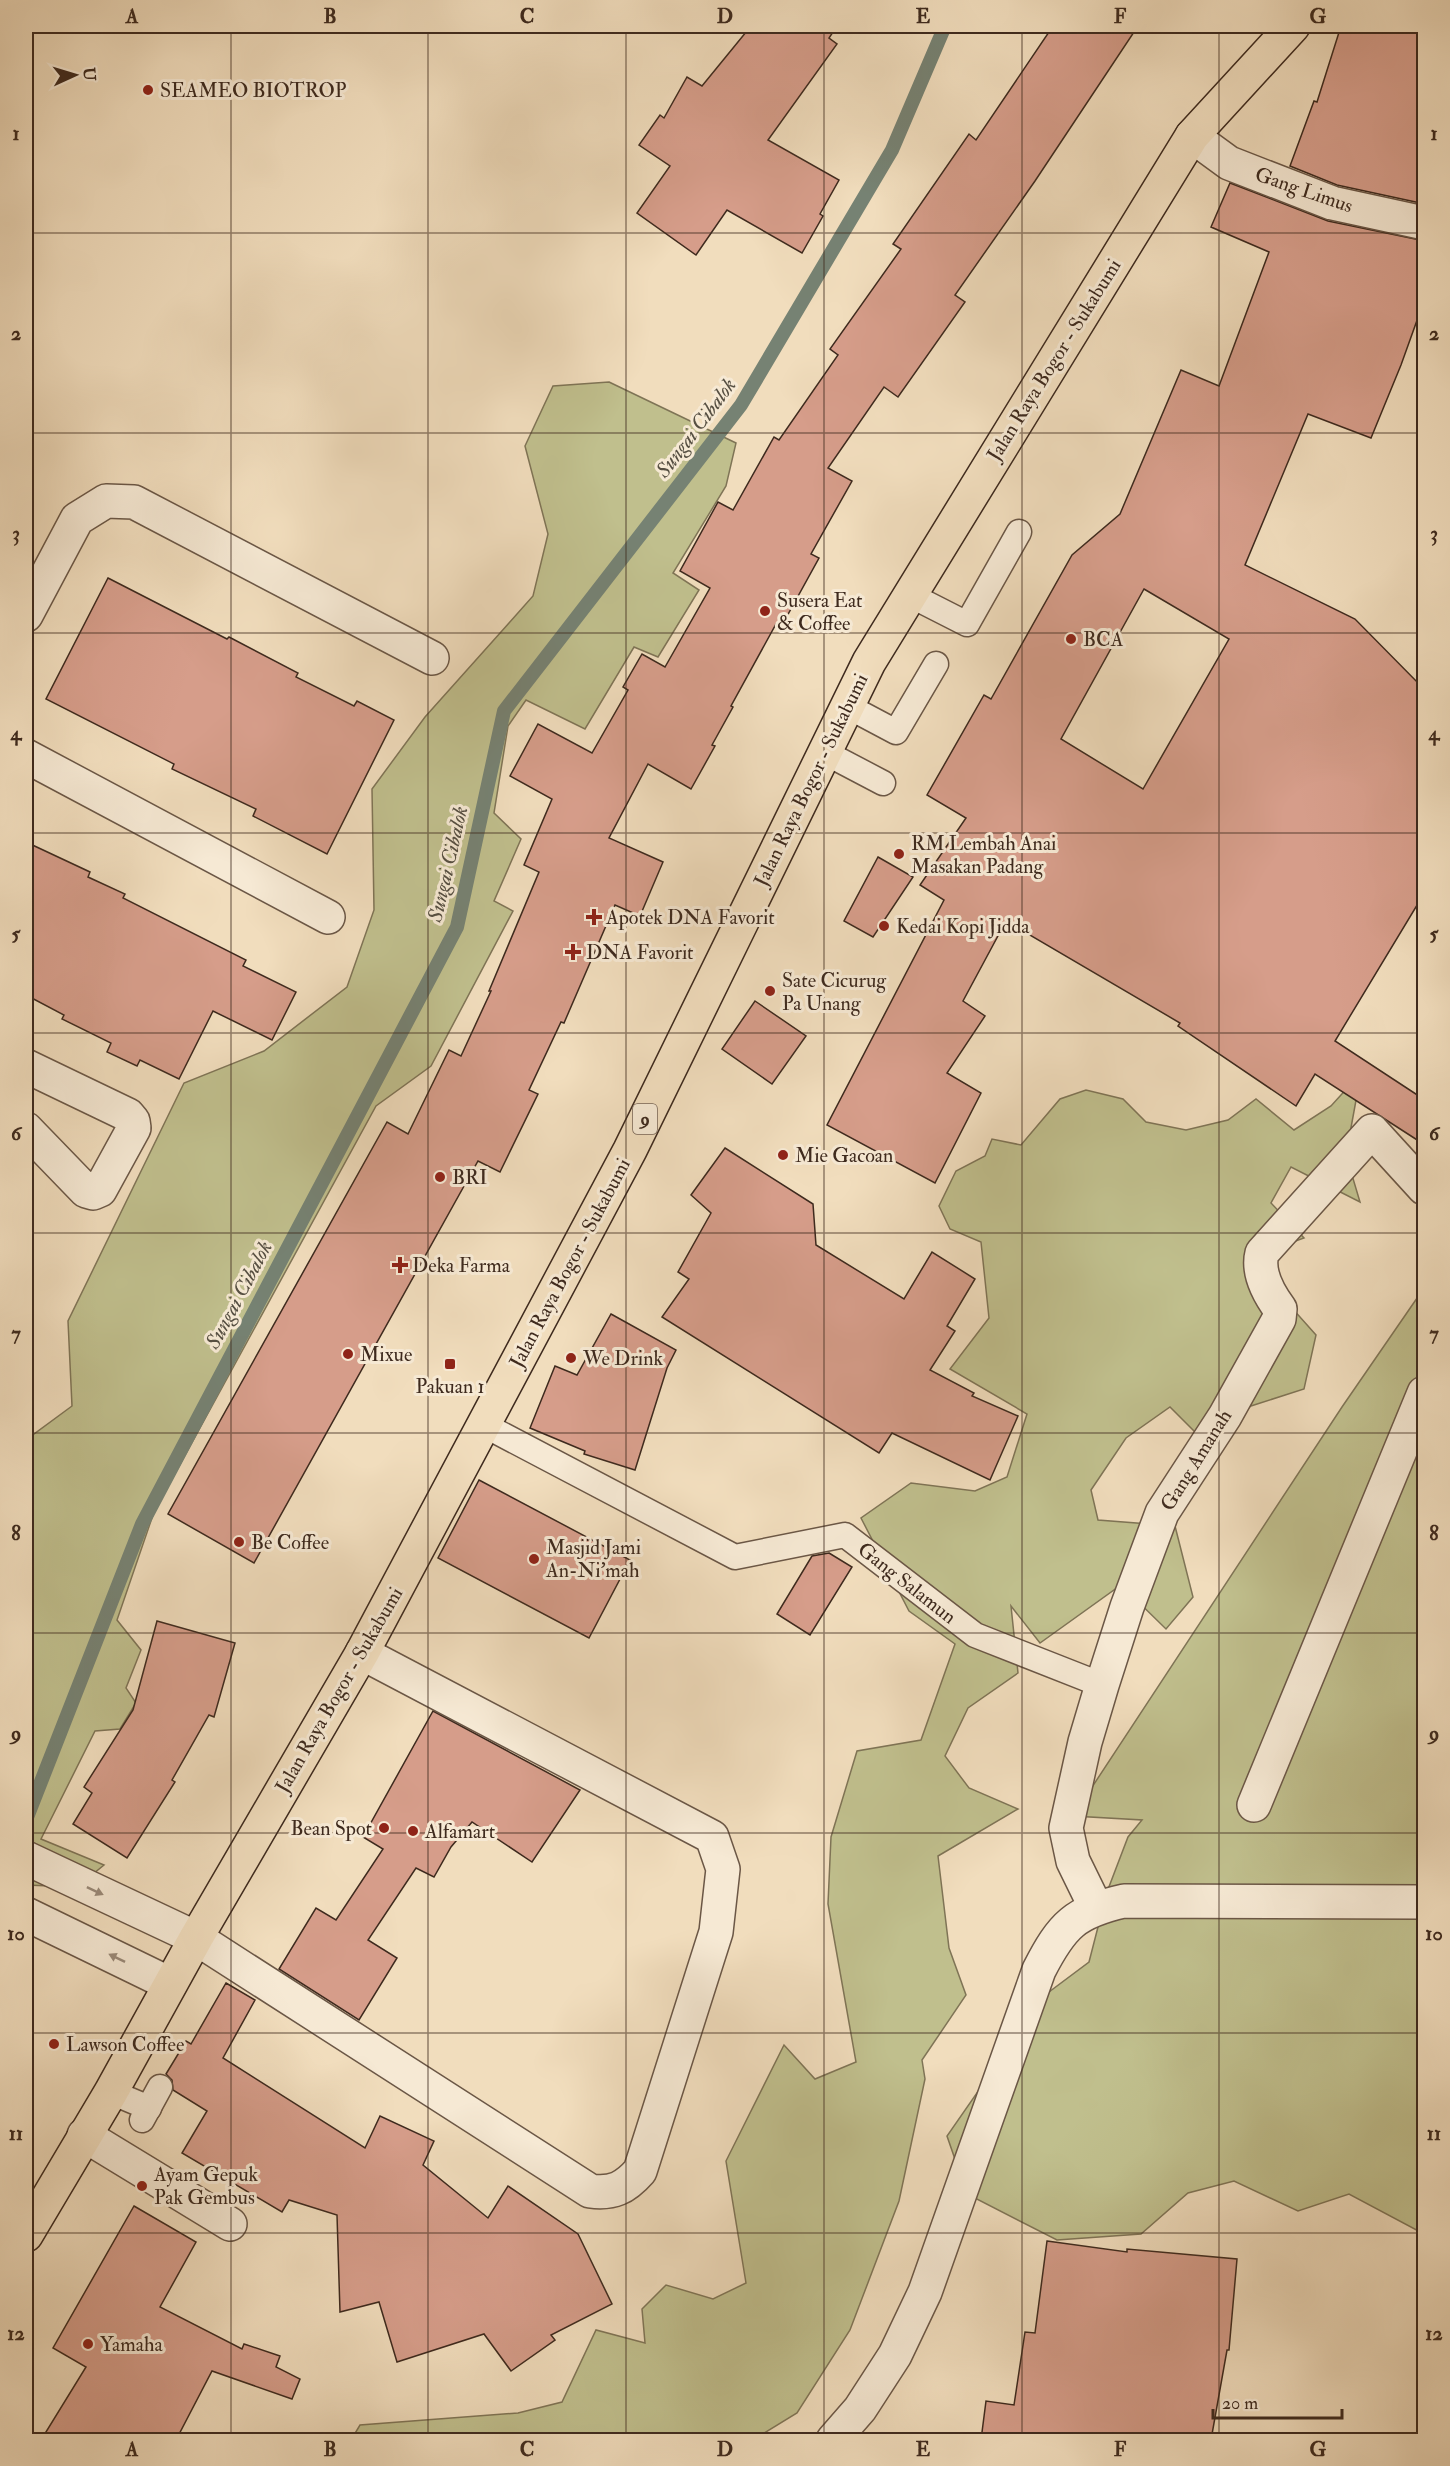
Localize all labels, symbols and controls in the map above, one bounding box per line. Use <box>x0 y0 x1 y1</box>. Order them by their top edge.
text: A <box>125 4 139 29</box>
text: B <box>323 4 337 29</box>
text: C <box>520 4 534 29</box>
text: D <box>717 4 733 29</box>
text: E <box>916 4 931 29</box>
text: F <box>1114 4 1127 29</box>
text: G <box>1310 4 1327 29</box>
north arrow <box>45 45 105 105</box>
text: U <box>79 67 99 82</box>
place label: SEAMEO BIOTROP <box>160 78 347 103</box>
marker: SEAMEO BIOTROP <box>141 83 155 97</box>
text: 1 <box>12 121 20 146</box>
text: 1 <box>1430 121 1438 146</box>
street label: Gang Limus <box>1252 162 1356 218</box>
street label: Jalan Raya Bogor - Sukabumi <box>981 254 1127 467</box>
text: 2 <box>11 321 21 346</box>
text: 2 <box>1429 321 1439 346</box>
water label: Sungai Cibalok <box>649 373 742 484</box>
text: 3 <box>12 521 20 546</box>
text: 3 <box>1430 521 1438 546</box>
place label: Susera Eat & Coffee <box>777 588 863 636</box>
marker: Susera Eat & Coffee <box>758 604 772 618</box>
place label: BCA <box>1083 627 1124 652</box>
marker: BCA <box>1064 632 1078 646</box>
street label: Jalan Raya Bogor - Sukabumi <box>748 669 873 891</box>
text: 4 <box>10 721 23 746</box>
text: 4 <box>1428 721 1441 746</box>
water label: Sungai Cibalok <box>421 803 474 926</box>
place label: RM Lembah Anai Masakan Padang <box>911 831 1056 879</box>
marker: RM Lembah Anai Masakan Padang <box>892 847 906 861</box>
place label: Apotek DNA Favorit <box>605 905 775 931</box>
marker: Apotek DNA Favorit <box>587 910 601 924</box>
place label: Kedai Kopi Jidda <box>896 914 1030 940</box>
marker: Kedai Kopi Jidda <box>877 919 891 933</box>
text: 5 <box>12 921 22 946</box>
text: 5 <box>1430 921 1440 946</box>
place label: DNA Favorit <box>586 940 694 965</box>
marker: DNA Favorit <box>564 943 582 961</box>
place label: Sate Cicurug Pa Unang <box>782 968 887 1016</box>
marker: Sate Cicurug Pa Unang <box>763 984 777 998</box>
road number: 9 <box>633 1104 657 1134</box>
text: 6 <box>11 1121 23 1146</box>
text: 6 <box>1429 1121 1441 1146</box>
place label: Mie Gacoan <box>795 1143 893 1168</box>
marker: Mie Gacoan <box>776 1148 790 1162</box>
street label: Jalan Raya Bogor - Sukabumi <box>504 1154 636 1373</box>
place label: BRI <box>452 1165 487 1190</box>
marker: BRI <box>433 1170 447 1184</box>
water label: Sungai Cibalok <box>199 1237 279 1354</box>
place label: Deka Farma <box>412 1253 511 1278</box>
marker: Deka Farma <box>393 1258 407 1272</box>
text: 7 <box>11 1321 21 1346</box>
text: 7 <box>1429 1321 1439 1346</box>
place label: Mixue <box>360 1342 412 1367</box>
place label: We Drink <box>582 1346 663 1371</box>
marker: Mixue <box>341 1347 355 1361</box>
marker: We Drink <box>564 1351 578 1365</box>
marker: Pakuan 1 <box>443 1357 457 1371</box>
place label: Pakuan 1 <box>415 1374 485 1399</box>
street label: Gang Amanah <box>1155 1404 1237 1515</box>
text: 8 <box>11 1521 21 1546</box>
text: 8 <box>1429 1521 1439 1546</box>
place label: Be Coffee <box>251 1530 329 1555</box>
marker: Be Coffee <box>232 1535 246 1549</box>
place label: Masjid Jami An-Ni'mah <box>545 1535 641 1583</box>
street label: Gang Salamun <box>853 1537 961 1629</box>
marker: Masjid Jami An-Ni'mah <box>527 1552 541 1566</box>
street label: Jalan Raya Bogor - Sukabumi <box>269 1583 408 1798</box>
text: 9 <box>9 1721 21 1746</box>
text: 9 <box>1427 1721 1439 1746</box>
place label: Bean Spot <box>290 1816 373 1842</box>
place label: Alfamart <box>424 1819 496 1844</box>
marker: Bean Spot <box>377 1821 391 1835</box>
marker: Alfamart <box>406 1824 420 1838</box>
one-way arrow <box>86 1887 103 1896</box>
text: 10 <box>7 1921 25 1946</box>
text: 10 <box>1425 1921 1443 1946</box>
one-way arrow <box>109 1954 126 1963</box>
place label: Lawson Coffee <box>66 2032 184 2057</box>
marker: Lawson Coffee <box>47 2037 61 2051</box>
text: 11 <box>9 2121 23 2146</box>
text: 11 <box>1427 2121 1441 2146</box>
place label: Ayam Gepuk Pak Gembus <box>153 2162 259 2210</box>
marker: Ayam Gepuk Pak Gembus <box>135 2179 149 2193</box>
text: 12 <box>7 2321 25 2346</box>
text: 12 <box>1425 2321 1443 2346</box>
place label: Yamaha <box>100 2332 163 2357</box>
marker: Yamaha <box>81 2337 95 2351</box>
scale bar <box>1213 2382 1342 2420</box>
text: 20 m <box>1222 2392 1258 2415</box>
text: A <box>125 2437 139 2462</box>
text: B <box>323 2437 337 2462</box>
text: C <box>520 2437 534 2462</box>
text: D <box>717 2437 733 2462</box>
text: E <box>916 2437 931 2462</box>
text: F <box>1114 2437 1127 2462</box>
text: G <box>1310 2437 1327 2462</box>

